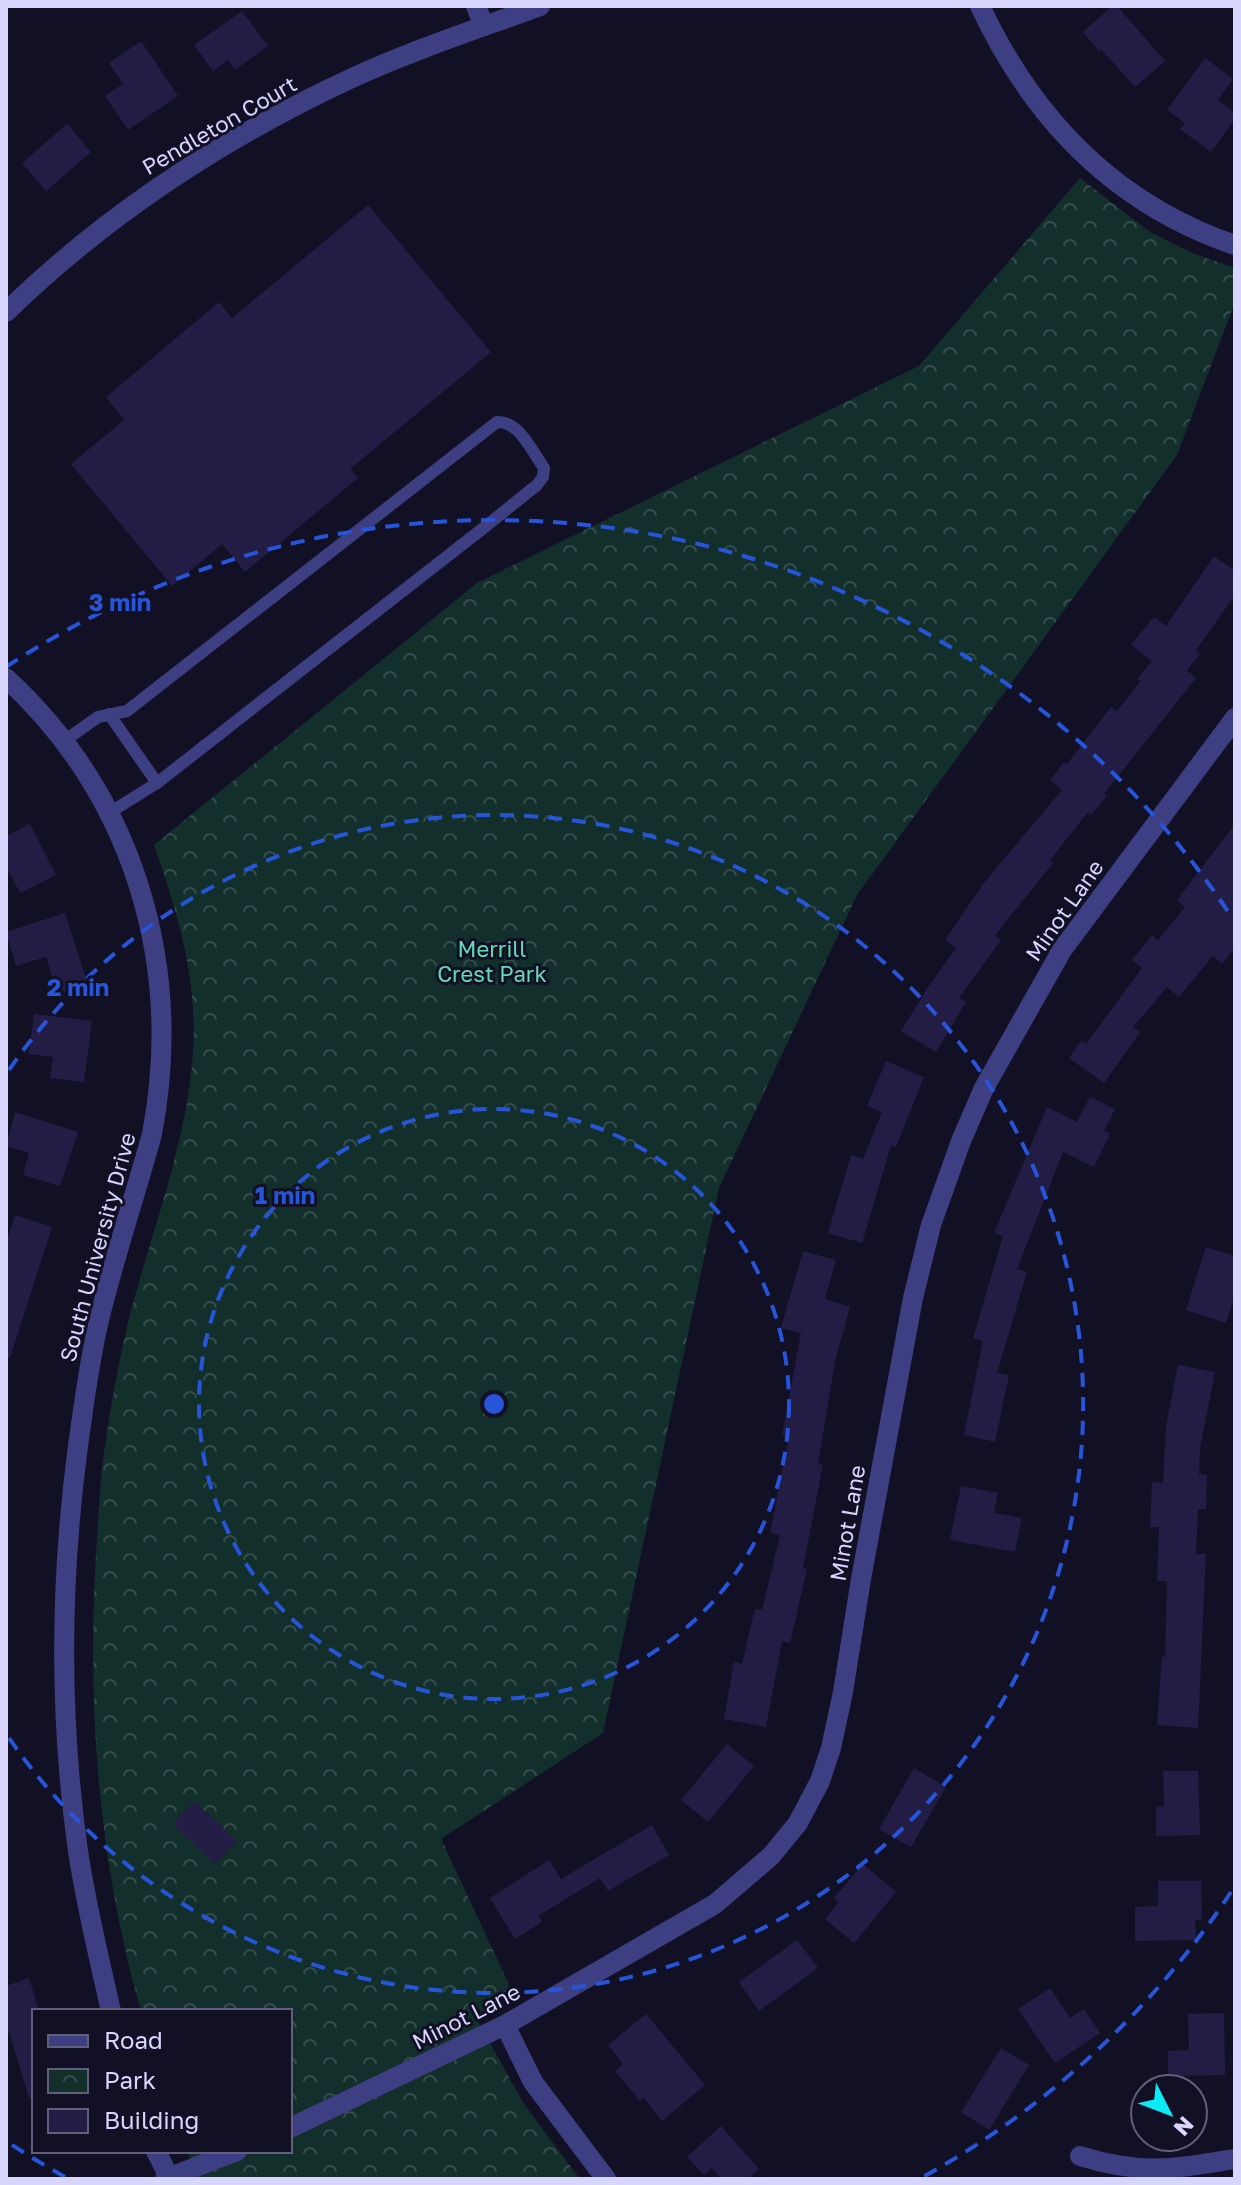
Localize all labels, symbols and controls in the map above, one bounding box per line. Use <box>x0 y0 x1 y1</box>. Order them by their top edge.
street label: Pendleton Court <box>137 70 301 180</box>
text: 3 min <box>89 587 151 616</box>
street label: Minot Lane <box>1019 854 1109 966</box>
park label: Merrill Crest Park <box>437 935 547 987</box>
text: 2 min <box>47 972 109 1001</box>
street label: South University Drive <box>53 1129 141 1365</box>
text: 1 min <box>255 1180 315 1209</box>
centre of rings <box>480 1390 508 1418</box>
street label: Minot Lane <box>824 1463 870 1583</box>
street label: Minot Lane <box>408 1977 524 2055</box>
legend <box>32 2009 292 2153</box>
text: Road <box>104 2025 163 2054</box>
text: Park <box>104 2065 156 2094</box>
north arrow <box>1129 2073 1209 2153</box>
text: Building <box>104 2105 199 2134</box>
text: N <box>1169 2111 1200 2142</box>

